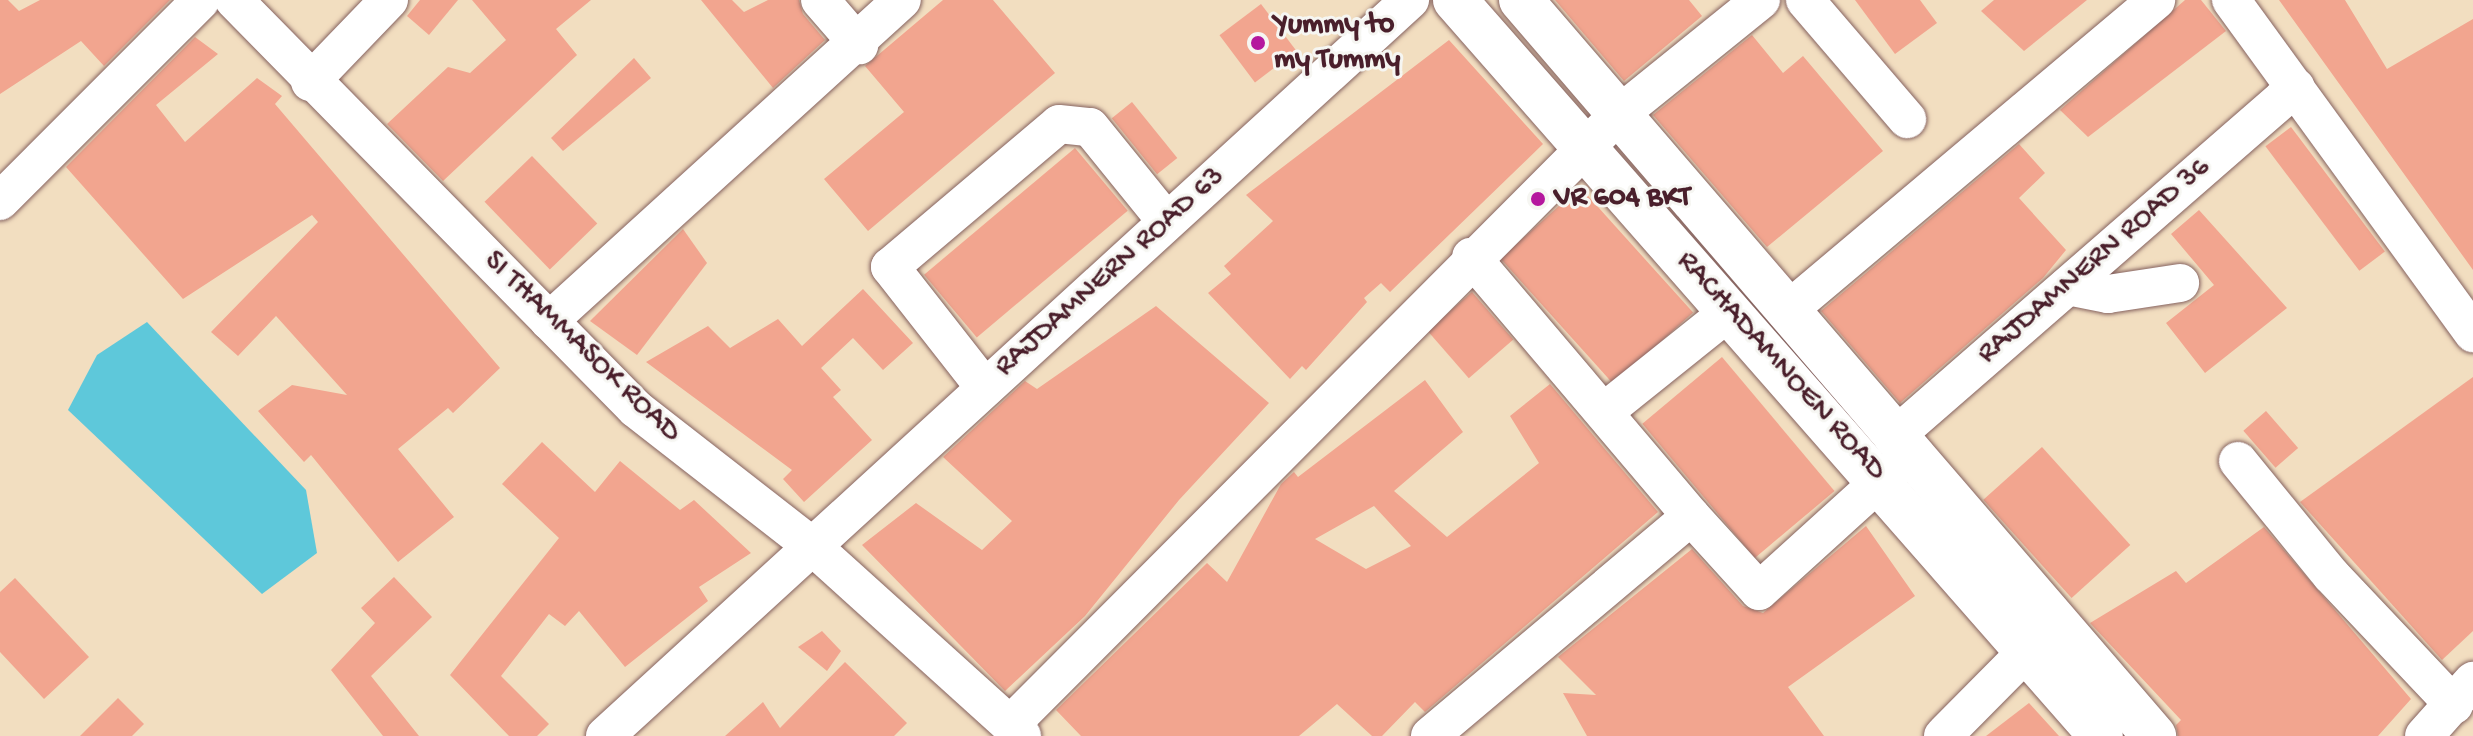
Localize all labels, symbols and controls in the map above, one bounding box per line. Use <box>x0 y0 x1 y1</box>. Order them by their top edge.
place label: Yummy to my Tummy <box>1274 8 1400 78</box>
marker: Yummy to my Tummy <box>1249 34 1267 52</box>
street label: RAJDAMNERN ROAD 36 <box>1971 151 2219 373</box>
street label: RAJDAMNERN ROAD 63 <box>989 160 1233 386</box>
place label: VR 604 BKT <box>1554 181 1690 217</box>
marker: VR 604 BKT <box>1529 190 1547 208</box>
street label: SI THAMMASOK ROAD <box>475 245 687 451</box>
street label: RACHADAMNOEN ROAD <box>1667 245 1893 489</box>

